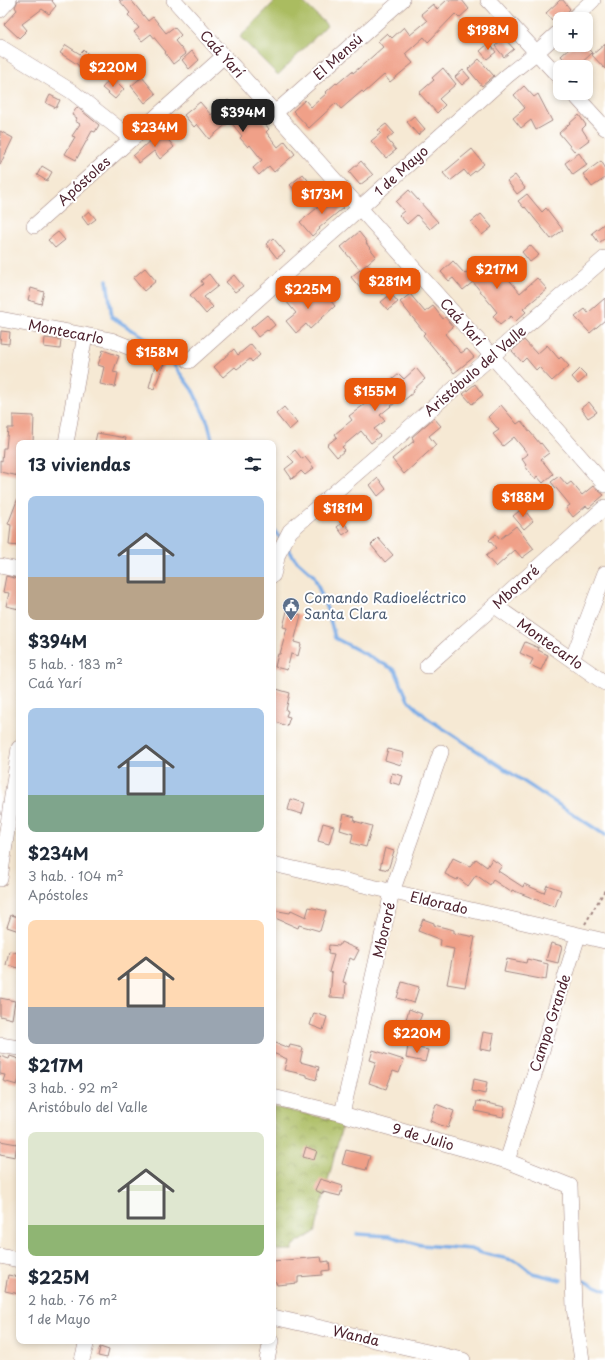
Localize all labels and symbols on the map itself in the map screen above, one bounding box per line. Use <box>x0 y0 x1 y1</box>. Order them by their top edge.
pin: $198M <box>460 17 516 51</box>
street label: Caá Yarí <box>195 25 250 82</box>
street label: El Mensú <box>308 29 367 85</box>
pin: $220M <box>85 54 141 88</box>
pin: $394M <box>215 99 271 133</box>
pin: $234M <box>127 114 183 148</box>
street label: 1 de Mayo <box>369 140 433 201</box>
street label: Apóstoles <box>53 151 115 210</box>
pin: $173M <box>294 181 350 215</box>
pin: $217M <box>469 256 525 290</box>
pin: $281M <box>362 268 418 302</box>
pin: $225M <box>280 276 336 310</box>
street label: Caá Yarí <box>435 293 490 350</box>
street label: Montecarlo <box>26 314 106 349</box>
street label: Aristóbulo del Valle <box>419 320 531 421</box>
pin: $158M <box>129 339 185 373</box>
pin: $155M <box>347 378 403 412</box>
pin: $188M <box>495 484 551 518</box>
pin: $181M <box>315 495 371 529</box>
street label: Mbororé <box>488 560 544 613</box>
place label: Comando Radioeléctrico Santa Clara <box>304 587 467 624</box>
public building icon: Comando Radioeléctrico Santa Clara <box>281 596 301 621</box>
street label: Montecarlo <box>513 613 588 674</box>
street label: Eldorado <box>408 886 470 919</box>
street label: Mbororé <box>367 900 400 960</box>
street label: Campo Grande <box>524 971 575 1074</box>
pin: $220M <box>389 1020 445 1054</box>
street label: 9 de Julio <box>390 1118 457 1155</box>
street label: Wanda <box>331 1320 382 1351</box>

